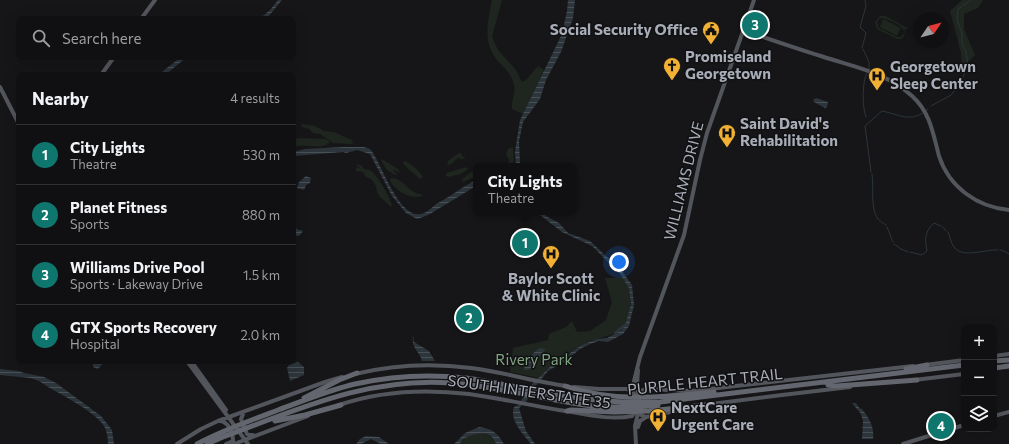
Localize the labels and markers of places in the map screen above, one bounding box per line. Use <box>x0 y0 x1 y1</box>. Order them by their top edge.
pin: 3 <box>742 10 768 40</box>
place label: Social Security Office <box>550 20 698 38</box>
public building icon: Social Security Office <box>701 20 721 45</box>
place label: Promiseland Georgetown <box>685 47 771 82</box>
church icon: Promiseland Georgetown <box>662 56 682 81</box>
place label: Georgetown Sleep Center <box>890 57 978 92</box>
hospital icon: Georgetown Sleep Center <box>867 66 887 91</box>
place label: Saint David's Rehabilitation <box>740 114 838 149</box>
hospital icon: Saint David's Rehabilitation <box>717 123 737 148</box>
pin: 1 <box>512 228 538 258</box>
hospital icon: Baylor Scott & White Clinic <box>541 244 561 269</box>
place label: Baylor Scott & White Clinic <box>502 269 600 304</box>
pin: 2 <box>456 303 482 333</box>
place label: NextCare Urgent Care <box>671 398 754 433</box>
hospital icon: NextCare Urgent Care <box>648 407 668 432</box>
pin: 4 <box>928 411 954 441</box>

